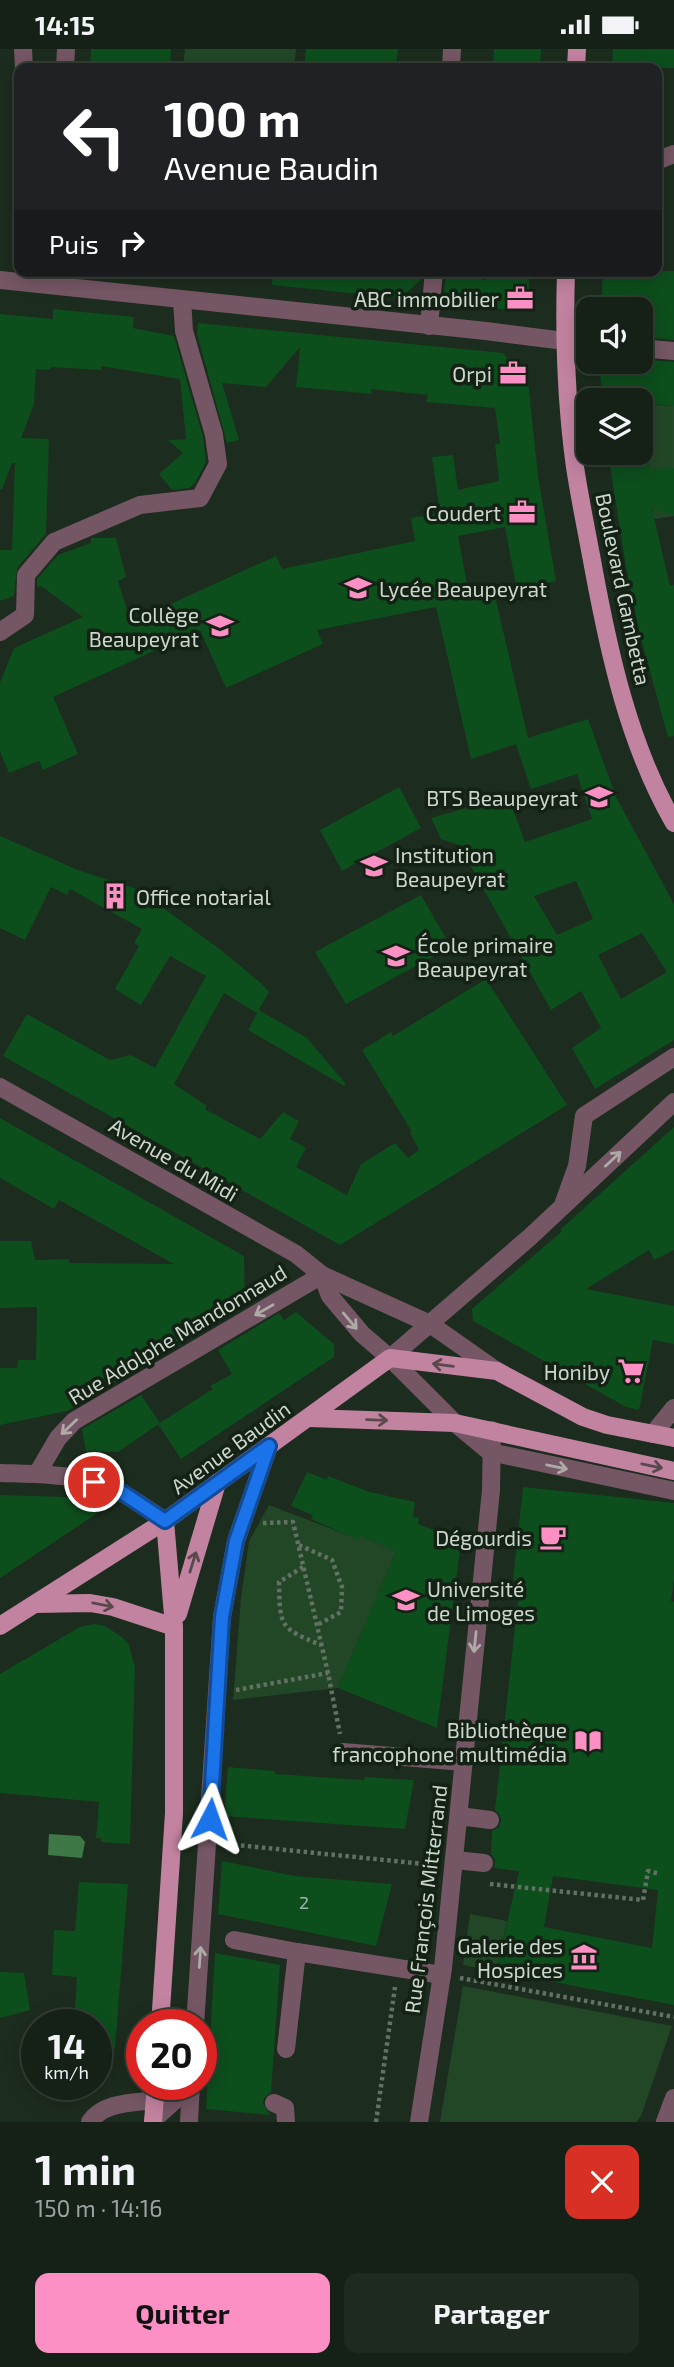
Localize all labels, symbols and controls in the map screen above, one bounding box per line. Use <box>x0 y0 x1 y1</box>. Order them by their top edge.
text: 14:15 <box>35 9 95 40</box>
text: 100 m <box>164 88 301 147</box>
icon: left <box>49 91 140 182</box>
text: Avenue Baudin <box>164 148 379 186</box>
icon: right <box>113 224 151 262</box>
text: Puis <box>49 228 99 259</box>
office icon: ABC immobilier <box>505 283 535 313</box>
place label: ABC immobilier <box>354 286 500 311</box>
map controls <box>576 297 653 465</box>
button: sound <box>576 297 653 374</box>
office icon: Orpi <box>498 358 528 388</box>
place label: Orpi <box>452 361 492 386</box>
button: layers <box>576 388 653 465</box>
street label: Boulevard Gambetta <box>591 491 657 687</box>
office icon: Coudert <box>507 497 537 527</box>
place label: Coudert <box>425 500 501 525</box>
school or university icon: Lycée Beaupeyrat <box>343 573 373 603</box>
place label: Lycée Beaupeyrat <box>379 576 547 601</box>
place label: Collège Beaupeyrat <box>89 602 199 651</box>
school or university icon: Collège Beaupeyrat <box>205 611 235 641</box>
school or university icon: BTS Beaupeyrat <box>584 782 614 812</box>
place label: BTS Beaupeyrat <box>426 785 578 810</box>
place label: Institution Beaupeyrat <box>395 842 505 891</box>
school or university icon: Institution Beaupeyrat <box>359 851 389 881</box>
building icon: Office notarial <box>100 881 130 911</box>
place label: Office notarial <box>136 884 271 909</box>
place label: École primaire Beaupeyrat <box>417 932 553 981</box>
school or university icon: École primaire Beaupeyrat <box>381 941 411 971</box>
street label: Avenue du Midi <box>105 1112 243 1206</box>
one-way arrow <box>604 1150 621 1167</box>
street label: Rue Adolphe Mandonnaud <box>63 1259 291 1409</box>
one-way arrow <box>255 1303 275 1317</box>
one-way arrow <box>342 1311 358 1329</box>
supermarket icon: Honiby <box>616 1356 646 1386</box>
one-way arrow <box>432 1358 455 1371</box>
place label: Honiby <box>544 1359 610 1384</box>
street label: Avenue Baudin <box>166 1395 294 1499</box>
one-way arrow <box>365 1413 388 1427</box>
one-way arrow <box>61 1418 78 1435</box>
pin <box>64 1452 124 1512</box>
one-way arrow <box>545 1460 568 1474</box>
one-way arrow <box>641 1461 663 1474</box>
icon: arrive <box>75 1463 113 1501</box>
cafe icon: Dégourdis <box>538 1522 568 1552</box>
place label: Dégourdis <box>435 1525 532 1550</box>
one-way arrow <box>187 1551 200 1573</box>
place label: Université de Limoges <box>427 1576 535 1625</box>
school or university icon: Université de Limoges <box>391 1585 421 1615</box>
one-way arrow <box>91 1599 114 1613</box>
one-way arrow <box>468 1630 481 1653</box>
place label: Bibliothèque francophone multimédia <box>332 1717 567 1766</box>
library icon: Bibliothèque francophone multimédia <box>573 1726 603 1756</box>
position arrow <box>173 1782 247 1856</box>
street label: Rue François Mitterrand <box>399 1783 453 2015</box>
house number: 2 <box>299 1891 309 1913</box>
place label: Galerie des Hospices <box>457 1933 563 1982</box>
museum icon: Galerie des Hospices <box>569 1942 599 1972</box>
one-way arrow <box>194 1946 207 1968</box>
speed limit sign: 20 <box>126 2009 217 2100</box>
text: 14 <box>48 2024 85 2066</box>
text: km/h <box>44 2061 89 2083</box>
text: 1 min <box>35 2143 136 2193</box>
button: close <box>565 2145 639 2219</box>
text: 150 m · 14:16 <box>35 2194 162 2222</box>
button: Quitter <box>35 2273 330 2353</box>
button: Partager <box>344 2273 639 2353</box>

